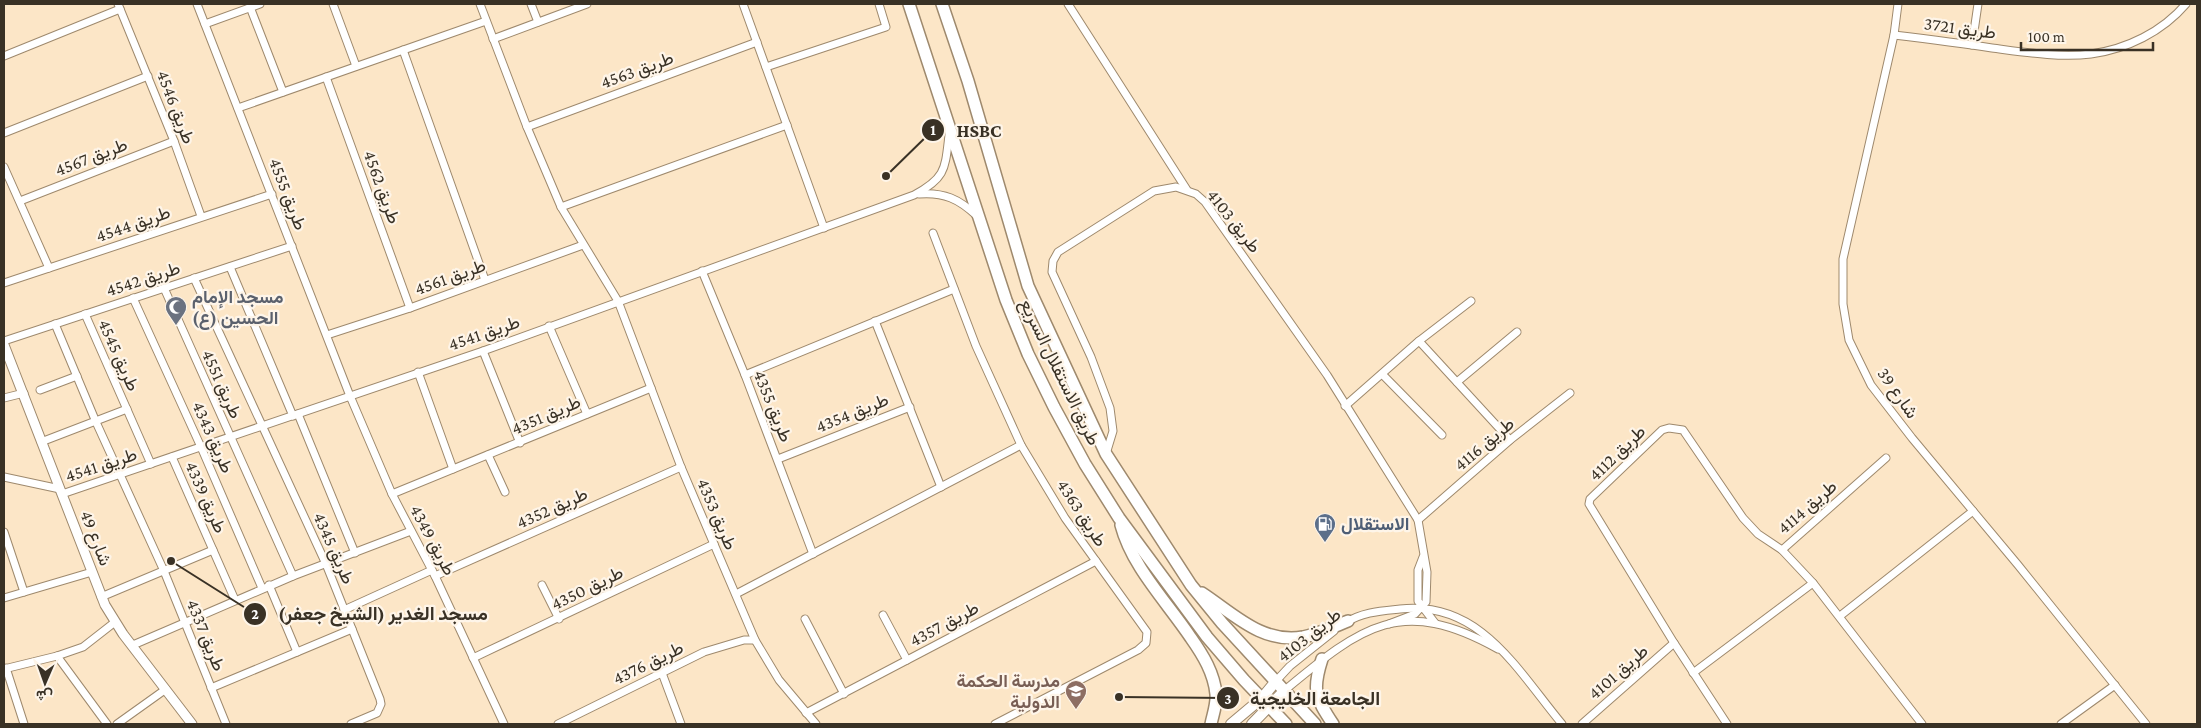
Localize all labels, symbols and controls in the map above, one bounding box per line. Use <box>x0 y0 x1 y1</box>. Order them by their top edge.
street label: طريق 3721 <box>1922 13 1997 44</box>
scale bar <box>2021 20 2154 52</box>
text: 100 m <box>2028 29 2065 45</box>
street label: طريق 4563 <box>598 48 677 93</box>
street label: طريق 4546 <box>152 67 199 147</box>
callout: HSBC <box>921 113 1011 147</box>
text: HSBC <box>956 120 1002 141</box>
text: 1 <box>930 122 936 138</box>
street label: طريق 4567 <box>52 134 130 181</box>
street label: طريق 4562 <box>359 148 404 227</box>
street label: طريق 4555 <box>264 155 311 233</box>
street label: طريق 4103 <box>1202 185 1265 257</box>
street label: طريق 4544 <box>93 202 173 247</box>
street label: طريق 4561 <box>412 255 489 300</box>
street label: طريق 4542 <box>103 258 183 301</box>
place label: مسجد الإمام الحسين (ع) <box>192 287 284 330</box>
mosque icon: مسجد الإمام الحسين (ع) <box>164 295 188 326</box>
street label: طريق الاستقلال السريع <box>1014 295 1104 449</box>
street label: طريق 4541 <box>446 311 523 355</box>
street label: طريق 4545 <box>93 316 144 395</box>
street label: طريق 4551 <box>197 346 246 422</box>
street label: شارع 39 <box>1872 364 1923 423</box>
street label: طريق 4355 <box>749 367 796 445</box>
street label: طريق 4354 <box>813 389 892 438</box>
street label: طريق 4351 <box>508 391 584 439</box>
street label: طريق 4343 <box>187 398 238 476</box>
street label: طريق 4116 <box>1450 413 1519 476</box>
street label: طريق 4112 <box>1584 421 1650 486</box>
street label: طريق 4541 <box>63 444 140 487</box>
street label: طريق 4339 <box>180 458 231 536</box>
street label: طريق 4353 <box>692 475 741 553</box>
street label: طريق 4363 <box>1052 476 1111 551</box>
street label: طريق 4114 <box>1773 476 1841 539</box>
street label: طريق 4352 <box>513 483 591 533</box>
street label: طريق 4349 <box>405 501 460 579</box>
street label: شارع 49 <box>74 507 116 569</box>
street label: طريق 4345 <box>308 509 359 588</box>
fuel station icon: الاستقلال <box>1313 512 1337 543</box>
place label: الاستقلال <box>1341 514 1409 535</box>
street label: طريق 4350 <box>548 562 627 615</box>
street label: طريق 4337 <box>182 596 229 674</box>
callout: مسجد الغدير (الشيخ جعفر) <box>243 597 498 631</box>
street label: طريق 4357 <box>906 597 982 651</box>
text: مسجد الغدير (الشيخ جعفر) <box>278 603 488 627</box>
street label: طريق 4103 <box>1273 604 1345 667</box>
text: 2 <box>251 606 259 622</box>
street label: طريق 4376 <box>609 637 687 690</box>
street label: طريق 4101 <box>1584 641 1653 704</box>
north arrow <box>20 658 70 708</box>
place label: مدرسة الحكمة الدولية <box>957 671 1060 713</box>
school or university icon: مدرسة الحكمة الدولية <box>1064 679 1088 710</box>
callout: الجامعة الخليجية <box>1215 681 1390 715</box>
text: ش <box>36 687 53 704</box>
text: الجامعة الخليجية <box>1250 688 1380 710</box>
text: 3 <box>1224 691 1232 707</box>

